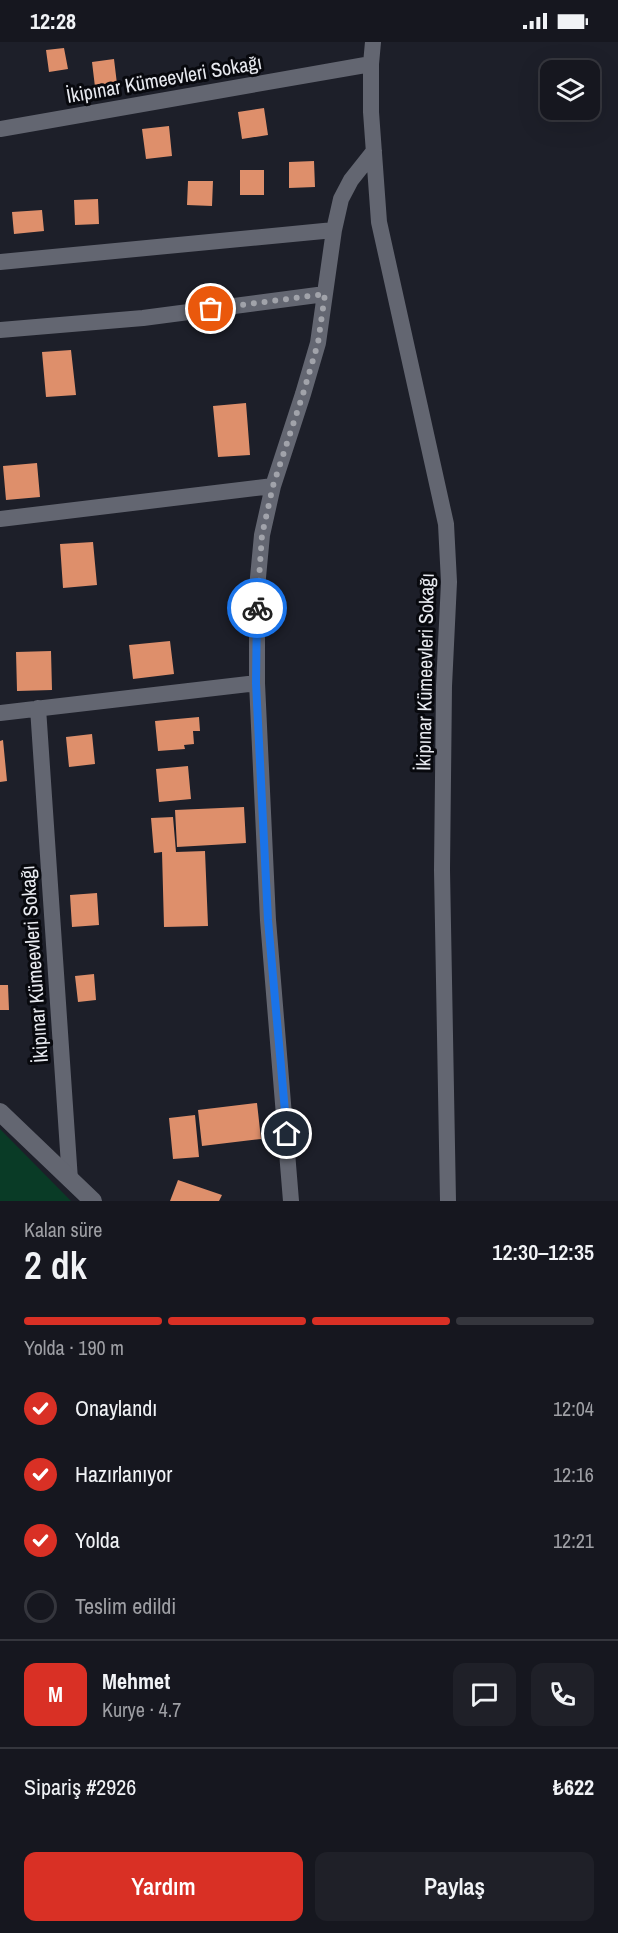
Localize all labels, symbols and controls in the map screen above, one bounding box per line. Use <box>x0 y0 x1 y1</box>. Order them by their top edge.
text: 12:28 <box>30 6 76 36</box>
street label: İkipınar Kümeevleri Sokağı <box>64 48 264 109</box>
map controls <box>540 60 600 120</box>
button: layers <box>540 60 600 120</box>
pin <box>185 283 236 334</box>
icon: bag <box>194 292 227 325</box>
street label: İkipınar Kümeevleri Sokağı <box>409 573 440 771</box>
courier <box>227 578 287 638</box>
icon: bike <box>241 592 274 625</box>
street label: İkipınar Kümeevleri Sokağı <box>13 864 54 1064</box>
pin <box>261 1108 312 1159</box>
icon: home <box>270 1117 303 1150</box>
text: Kalan süre <box>24 1216 102 1243</box>
text: 12:30–12:35 <box>492 1237 594 1267</box>
text: 2 dk <box>24 1239 87 1291</box>
text: Yolda · 190 m <box>24 1334 124 1361</box>
icon: check <box>24 1392 57 1425</box>
text: Onaylandı <box>75 1393 157 1423</box>
text: 12:04 <box>553 1395 594 1422</box>
icon: check <box>24 1458 57 1491</box>
text: Hazırlanıyor <box>75 1459 172 1489</box>
text: 12:16 <box>553 1461 594 1488</box>
icon: check <box>24 1524 57 1557</box>
text: Yolda <box>75 1525 120 1555</box>
text: 12:21 <box>553 1527 594 1554</box>
text: Teslim edildi <box>75 1591 176 1621</box>
button: chat <box>453 1663 516 1726</box>
button: phone <box>531 1663 594 1726</box>
text: Mehmet <box>102 1666 170 1696</box>
text: M <box>48 1679 63 1709</box>
text: Kurye · 4.7 <box>102 1696 181 1723</box>
text: Sipariş #2926 <box>24 1772 136 1802</box>
text: ₺622 <box>553 1772 594 1802</box>
button: Yardım <box>24 1852 303 1921</box>
button: Paylaş <box>315 1852 594 1921</box>

